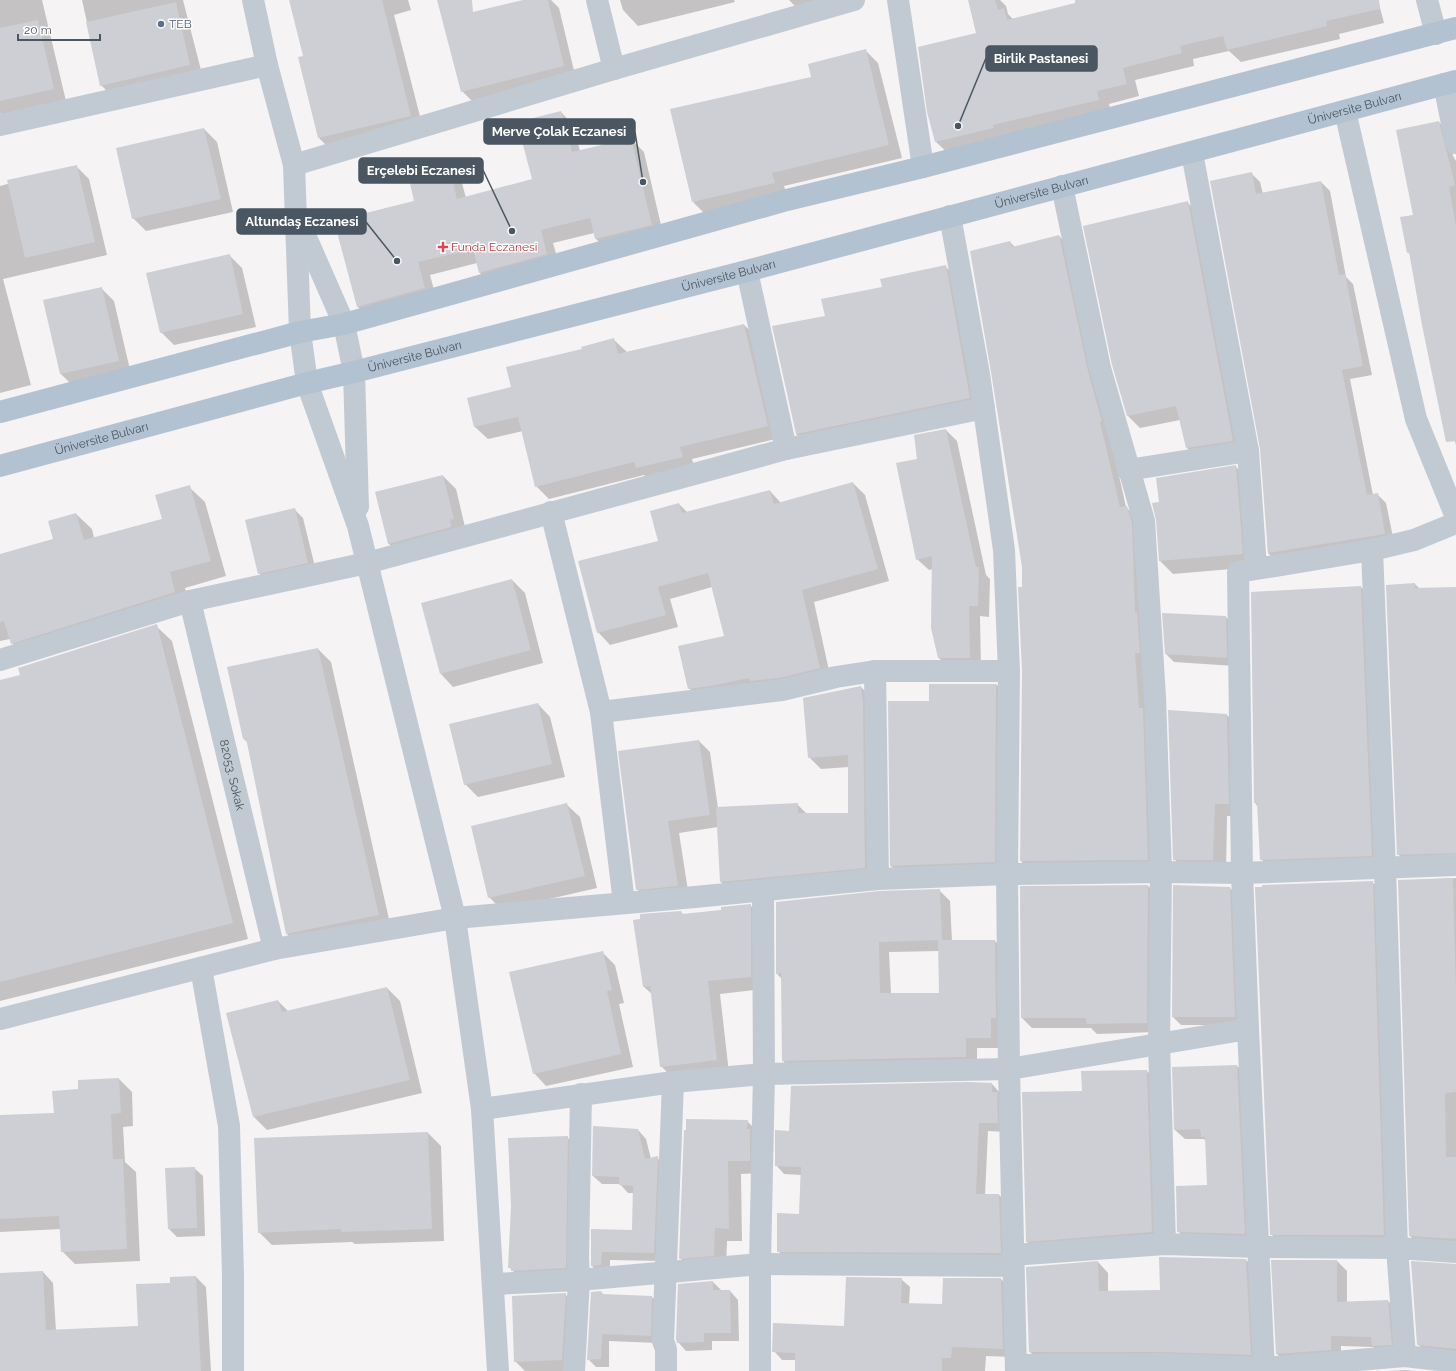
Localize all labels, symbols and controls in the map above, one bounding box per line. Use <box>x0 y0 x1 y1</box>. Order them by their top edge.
scale bar <box>18 16 100 42</box>
place label: TEB <box>169 17 192 31</box>
marker: TEB <box>156 19 166 29</box>
text: 20 m <box>24 23 52 37</box>
callout: Birlik Pastanesi <box>986 46 1097 71</box>
text: Birlik Pastanesi <box>994 51 1088 66</box>
street label: Üniversite Bulvarı <box>1306 89 1403 127</box>
callout: Merve Çolak Eczanesi <box>484 119 635 144</box>
text: Merve Çolak Eczanesi <box>492 124 626 139</box>
callout: Erçelebi Eczanesi <box>359 158 483 183</box>
text: Erçelebi Eczanesi <box>367 163 475 178</box>
street label: Üniversite Bulvarı <box>993 173 1090 211</box>
callout: Altundaş Eczanesi <box>237 209 366 234</box>
text: Altundaş Eczanesi <box>245 214 359 229</box>
place label: Funda Eczanesi <box>451 240 537 254</box>
marker: Funda Eczanesi <box>438 242 448 252</box>
street label: Üniversite Bulvarı <box>680 257 777 295</box>
street label: Üniversite Bulvarı <box>366 338 463 375</box>
street label: Üniversite Bulvarı <box>53 419 150 458</box>
street label: 82053. Sokak <box>217 738 247 813</box>

